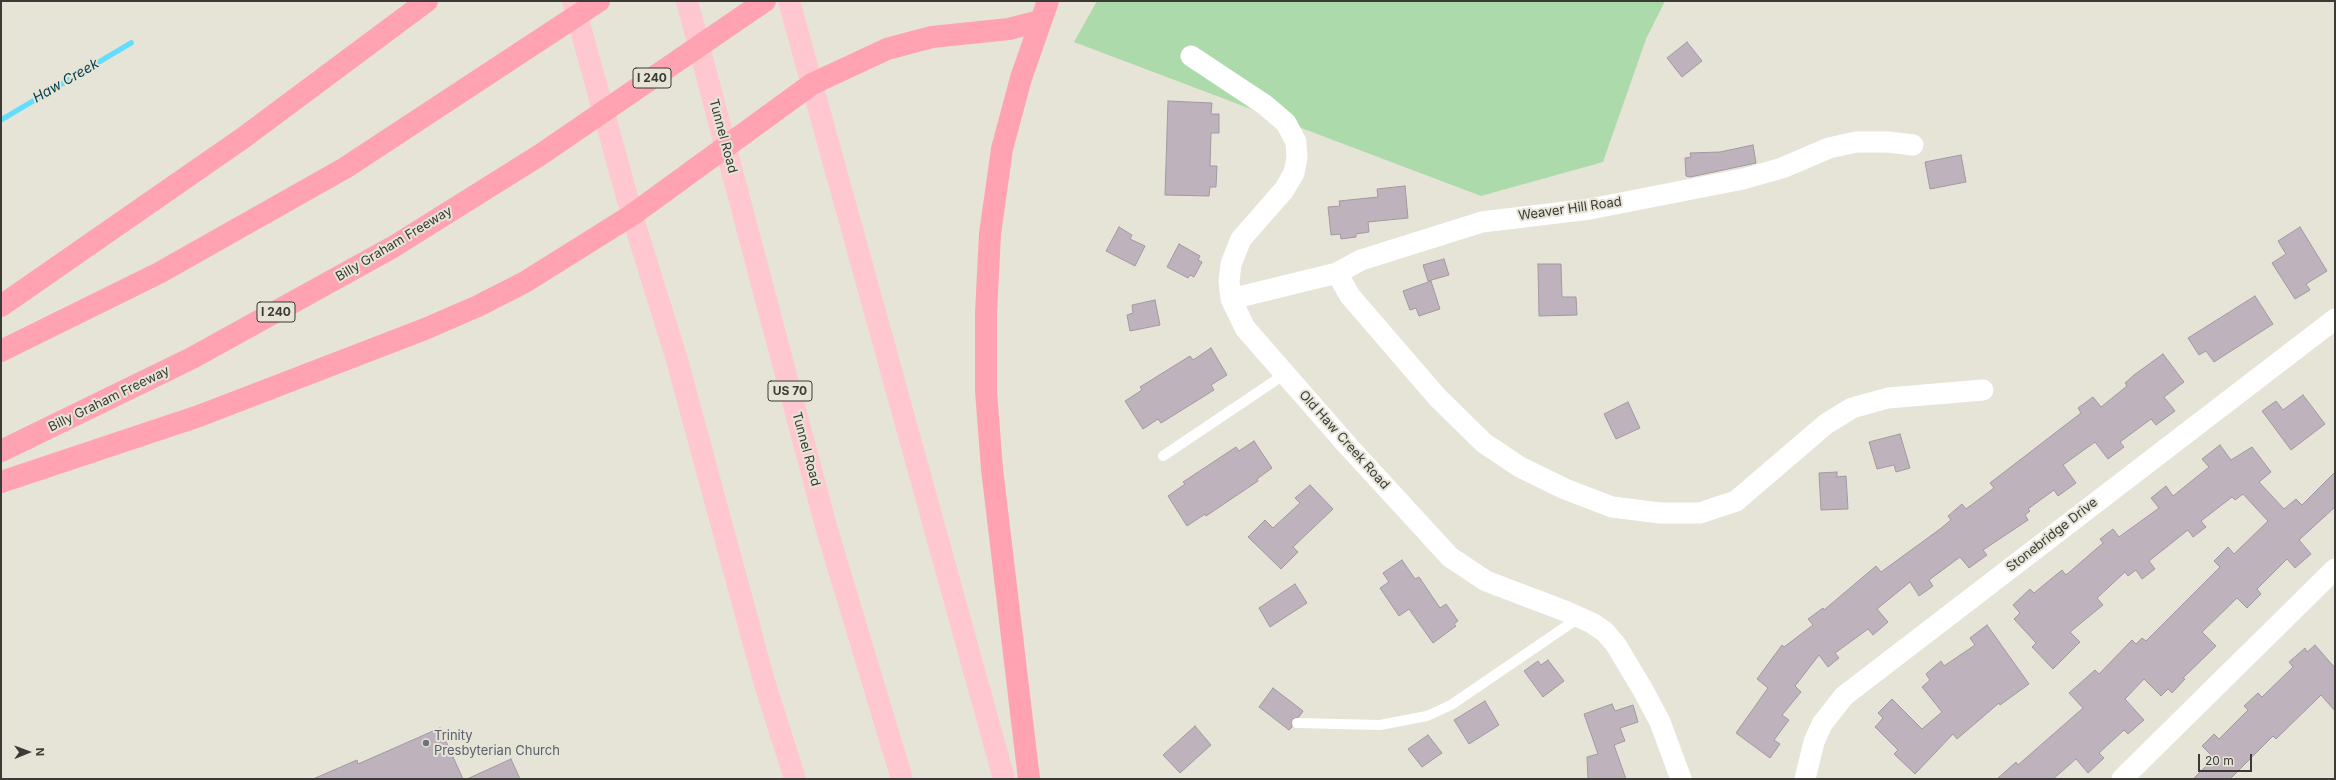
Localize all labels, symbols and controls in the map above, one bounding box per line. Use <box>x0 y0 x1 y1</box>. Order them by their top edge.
water label: Haw Creek <box>30 55 102 107</box>
road number: I 240 <box>633 68 671 88</box>
street label: Tunnel Road <box>706 97 740 175</box>
street label: Weaver Hill Road <box>1517 194 1623 224</box>
street label: Billy Graham Freeway <box>333 203 455 285</box>
road number: I 240 <box>257 302 295 322</box>
street label: Billy Graham Freeway <box>46 363 172 435</box>
road number: US 70 <box>768 381 812 401</box>
street label: Old Haw Creek Road <box>1296 387 1392 493</box>
street label: Tunnel Road <box>789 410 823 488</box>
street label: Stonebridge Drive <box>2003 495 2101 575</box>
place label: Trinity Presbyterian Church <box>434 728 560 759</box>
north arrow <box>8 732 48 772</box>
marker: Trinity Presbyterian Church <box>421 738 431 748</box>
scale bar <box>2200 746 2254 772</box>
text: N <box>33 747 47 756</box>
text: 20 m <box>2205 753 2234 768</box>

